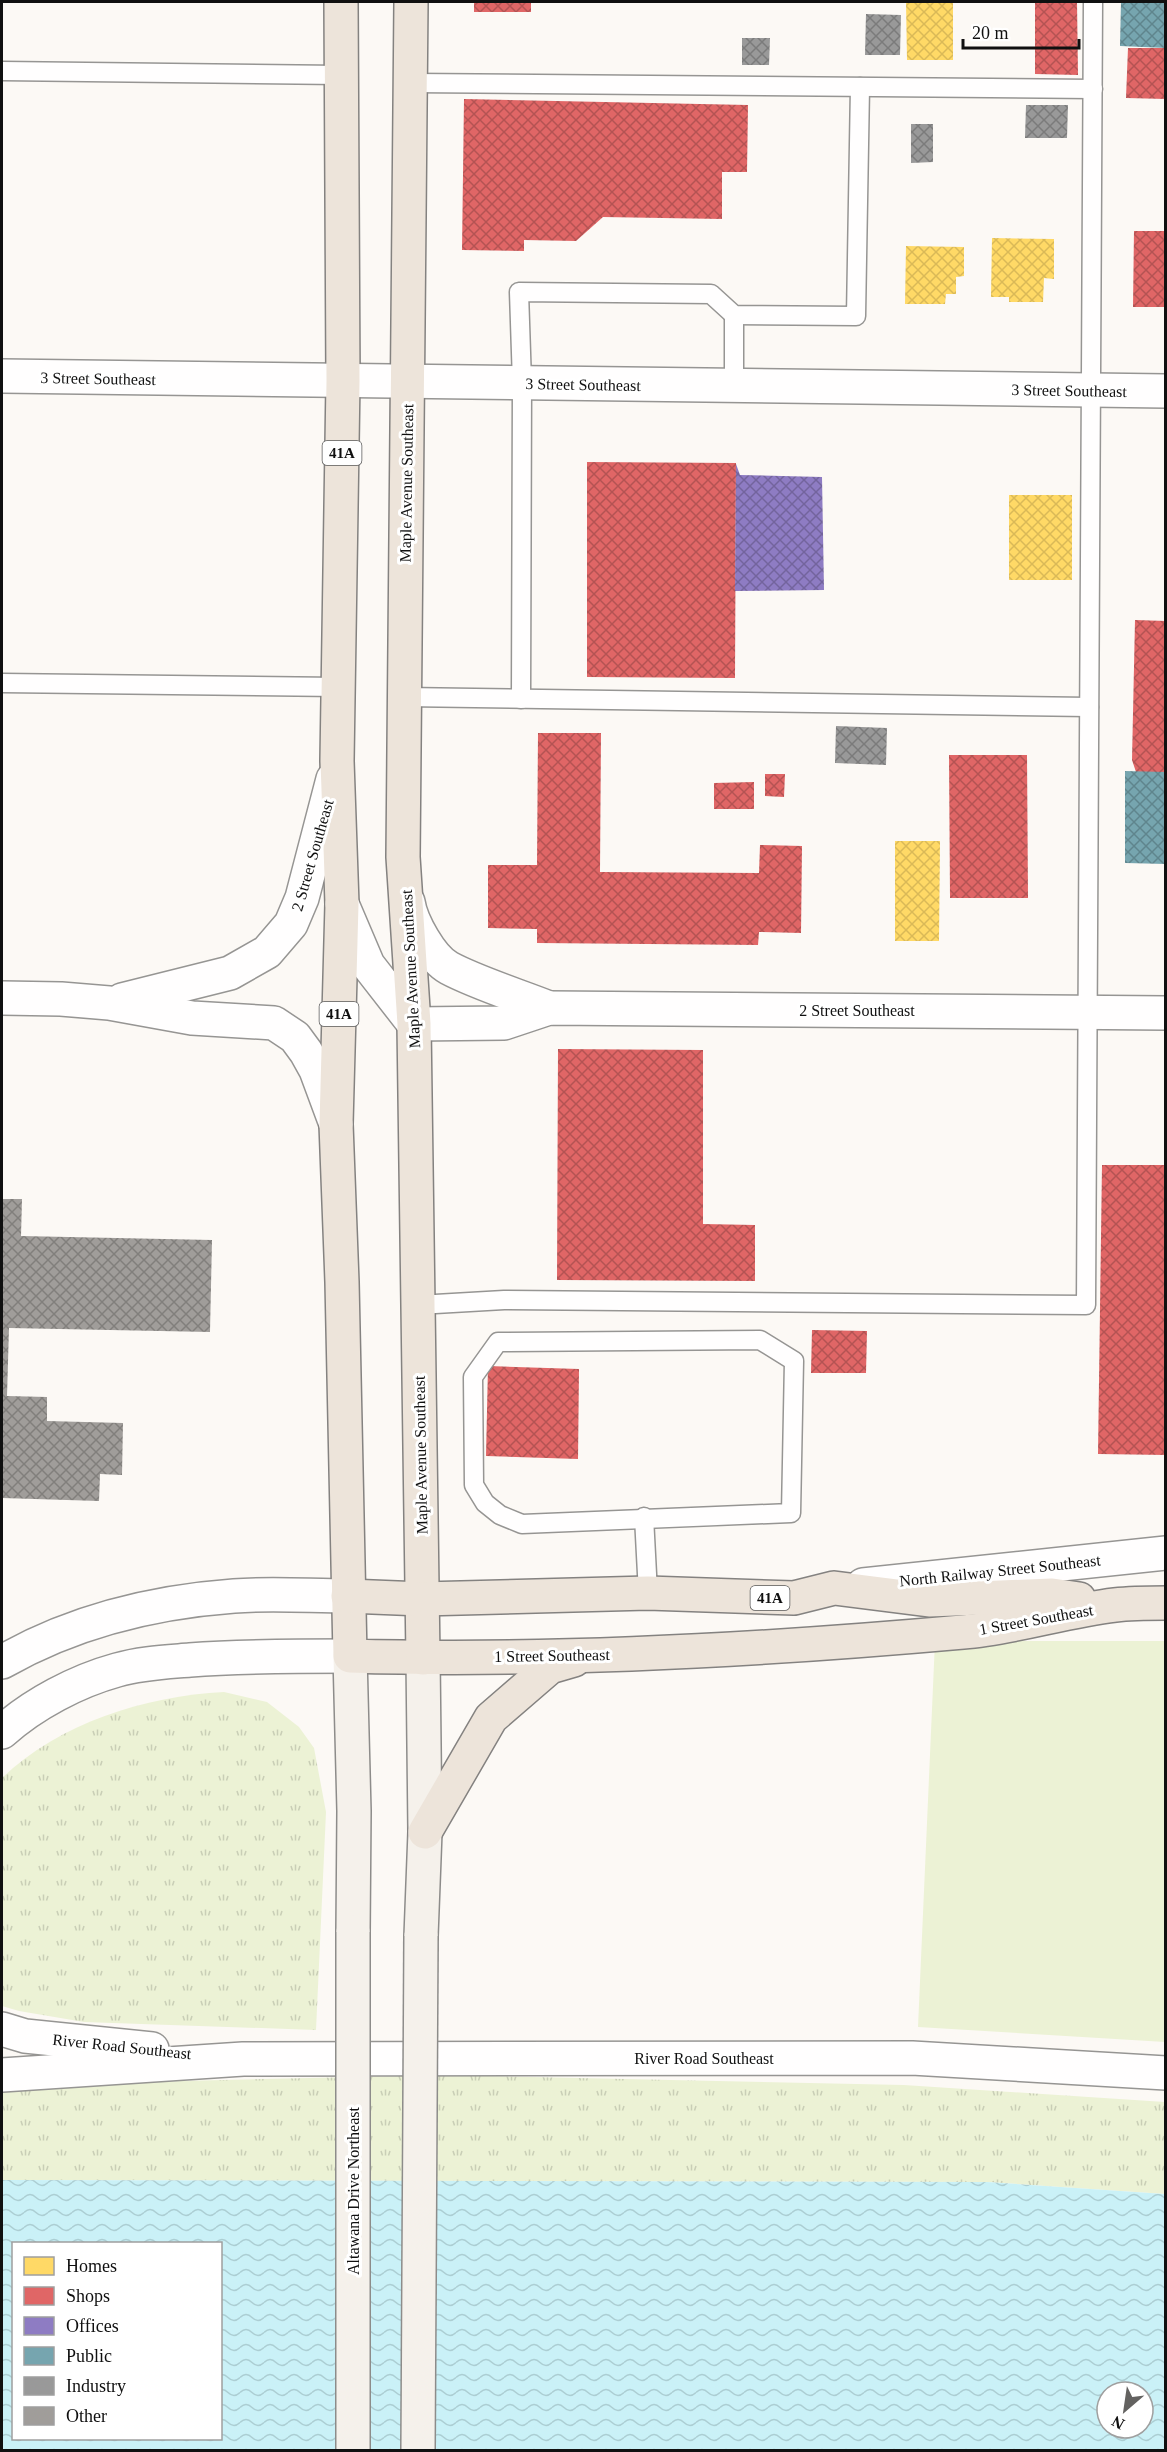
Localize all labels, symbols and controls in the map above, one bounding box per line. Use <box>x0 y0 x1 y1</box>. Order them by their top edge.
scale bar <box>963 12 1078 50</box>
text: 20 m <box>972 23 1009 43</box>
street label: 3 Street Southeast <box>40 369 156 388</box>
street label: 3 Street Southeast <box>525 375 641 394</box>
street label: 3 Street Southeast <box>1011 381 1127 400</box>
street label: Maple Avenue Southeast <box>397 403 417 563</box>
road number: 41A <box>322 441 362 465</box>
street label: 2 Street Southeast <box>288 797 337 913</box>
street label: Maple Avenue Southeast <box>398 889 424 1049</box>
road number: 41A <box>320 1002 358 1026</box>
street label: 2 Street Southeast <box>799 1002 915 1019</box>
street label: Maple Avenue Southeast <box>411 1375 431 1535</box>
street label: North Railway Street Southeast <box>899 1551 1102 1591</box>
road number: 41A <box>750 1586 790 1610</box>
street label: 1 Street Southeast <box>978 1601 1095 1638</box>
street label: 1 Street Southeast <box>494 1646 610 1665</box>
street label: River Road Southeast <box>52 2031 193 2062</box>
street label: River Road Southeast <box>634 2050 774 2067</box>
street label: Altawana Drive Northeast <box>345 2106 362 2275</box>
legend <box>12 2242 222 2440</box>
text: Homes <box>66 2256 117 2276</box>
text: Shops <box>66 2286 110 2306</box>
text: Offices <box>66 2316 119 2336</box>
text: Public <box>66 2346 112 2366</box>
text: Industry <box>66 2376 126 2396</box>
north arrow <box>1095 2380 1155 2440</box>
text: Other <box>66 2406 107 2426</box>
text: N <box>1108 2412 1127 2433</box>

